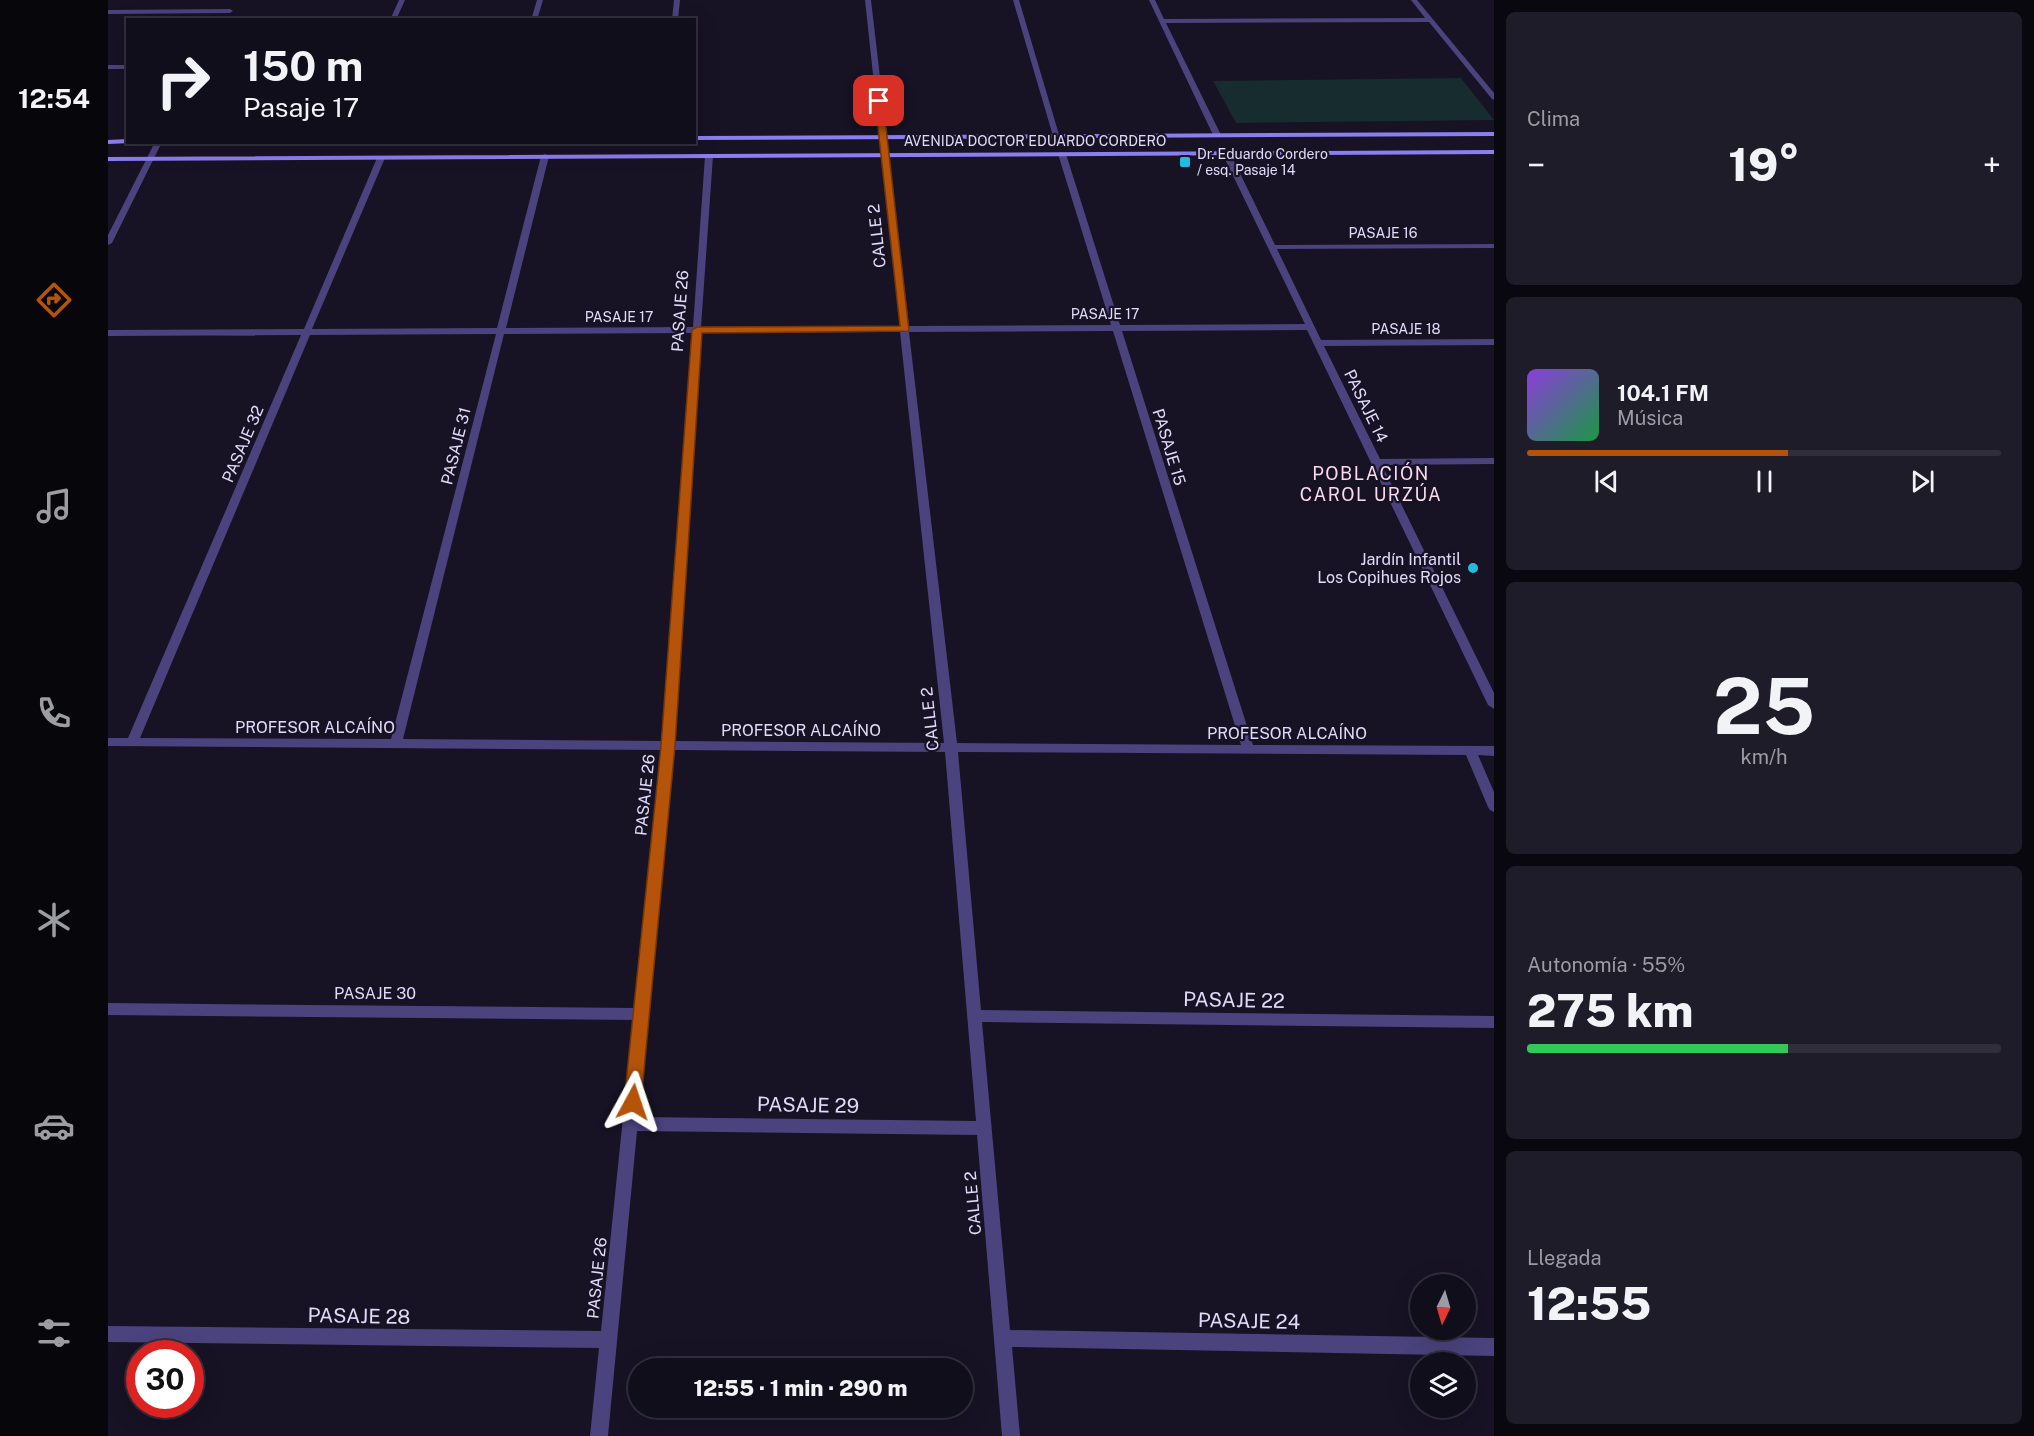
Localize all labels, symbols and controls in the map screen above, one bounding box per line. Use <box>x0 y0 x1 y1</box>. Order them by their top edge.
text: 150 m <box>243 41 363 90</box>
icon: right <box>144 42 222 120</box>
pin <box>853 75 904 126</box>
text: 12:54 <box>18 82 90 114</box>
icon: arrive <box>862 84 895 117</box>
text: Pasaje 17 <box>243 91 359 123</box>
text: Clima <box>1527 107 1580 131</box>
street label: AVENIDA DOCTOR EDUARDO CORDERO <box>904 133 1166 149</box>
text: 19° <box>1728 138 1800 191</box>
place label: Dr. Eduardo Cordero / esq. Pasaje 14 <box>1197 146 1328 178</box>
text: − <box>1527 146 1545 184</box>
text: + <box>1983 146 2001 184</box>
marker: Dr. Eduardo Cordero / esq. Pasaje 14 <box>1178 155 1192 169</box>
street label: CALLE 2 <box>864 203 890 269</box>
street label: PASAJE 16 <box>1349 225 1418 241</box>
street label: PASAJE 26 <box>668 269 692 352</box>
icon: directions <box>33 279 75 321</box>
street label: PASAJE 17 <box>1071 306 1139 322</box>
street label: PASAJE 17 <box>585 309 653 325</box>
street label: PASAJE 18 <box>1371 321 1441 337</box>
street label: PASAJE 14 <box>1340 366 1392 446</box>
text: 104.1 FM <box>1617 380 1709 406</box>
street label: PASAJE 32 <box>218 403 268 485</box>
street label: PASAJE 31 <box>437 405 475 487</box>
street label: PASAJE 15 <box>1148 406 1190 488</box>
text: Música <box>1617 406 1683 430</box>
district label: POBLACIÓN CAROL URZÚA <box>1300 462 1442 505</box>
icon: previous <box>1590 465 1623 498</box>
icon: pause <box>1748 465 1781 498</box>
icon: next <box>1906 465 1939 498</box>
icon: music <box>33 485 75 527</box>
place label: Jardín Infantil Los Copihues Rojos <box>1317 550 1461 587</box>
marker: Jardín Infantil Los Copihues Rojos <box>1466 561 1480 575</box>
text: 25 <box>1713 660 1815 752</box>
street label: CALLE 2 <box>917 686 943 752</box>
icon: phone <box>33 692 75 734</box>
street label: PROFESOR ALCAÍNO <box>235 717 395 737</box>
street label: PROFESOR ALCAÍNO <box>721 720 881 740</box>
street label: PROFESOR ALCAÍNO <box>1207 723 1367 743</box>
text: km/h <box>1740 745 1788 769</box>
street label: PASAJE 26 <box>631 753 659 837</box>
icon: climate <box>33 899 75 941</box>
text: Autonomía · 55% <box>1527 953 1685 977</box>
street label: PASAJE 30 <box>334 984 416 1003</box>
text: 275 km <box>1527 984 1693 1037</box>
street label: PASAJE 22 <box>1183 987 1285 1013</box>
position arrow <box>601 1070 665 1134</box>
street label: PASAJE 29 <box>757 1092 859 1118</box>
icon: car <box>33 1105 75 1147</box>
street label: CALLE 2 <box>961 1170 985 1236</box>
street label: PASAJE 26 <box>583 1236 611 1320</box>
text: Llegada <box>1527 1246 1602 1270</box>
north arrow <box>1410 1274 1476 1340</box>
map controls <box>1410 1274 1476 1418</box>
text: 12:55 <box>1527 1277 1651 1330</box>
street label: PASAJE 28 <box>307 1303 411 1329</box>
street label: PASAJE 24 <box>1198 1308 1300 1334</box>
icon: filters <box>33 1312 75 1354</box>
speed limit sign: 30 <box>126 1340 204 1418</box>
button: layers <box>1410 1352 1476 1418</box>
text: 12:55 · 1 min · 290 m <box>693 1375 908 1401</box>

